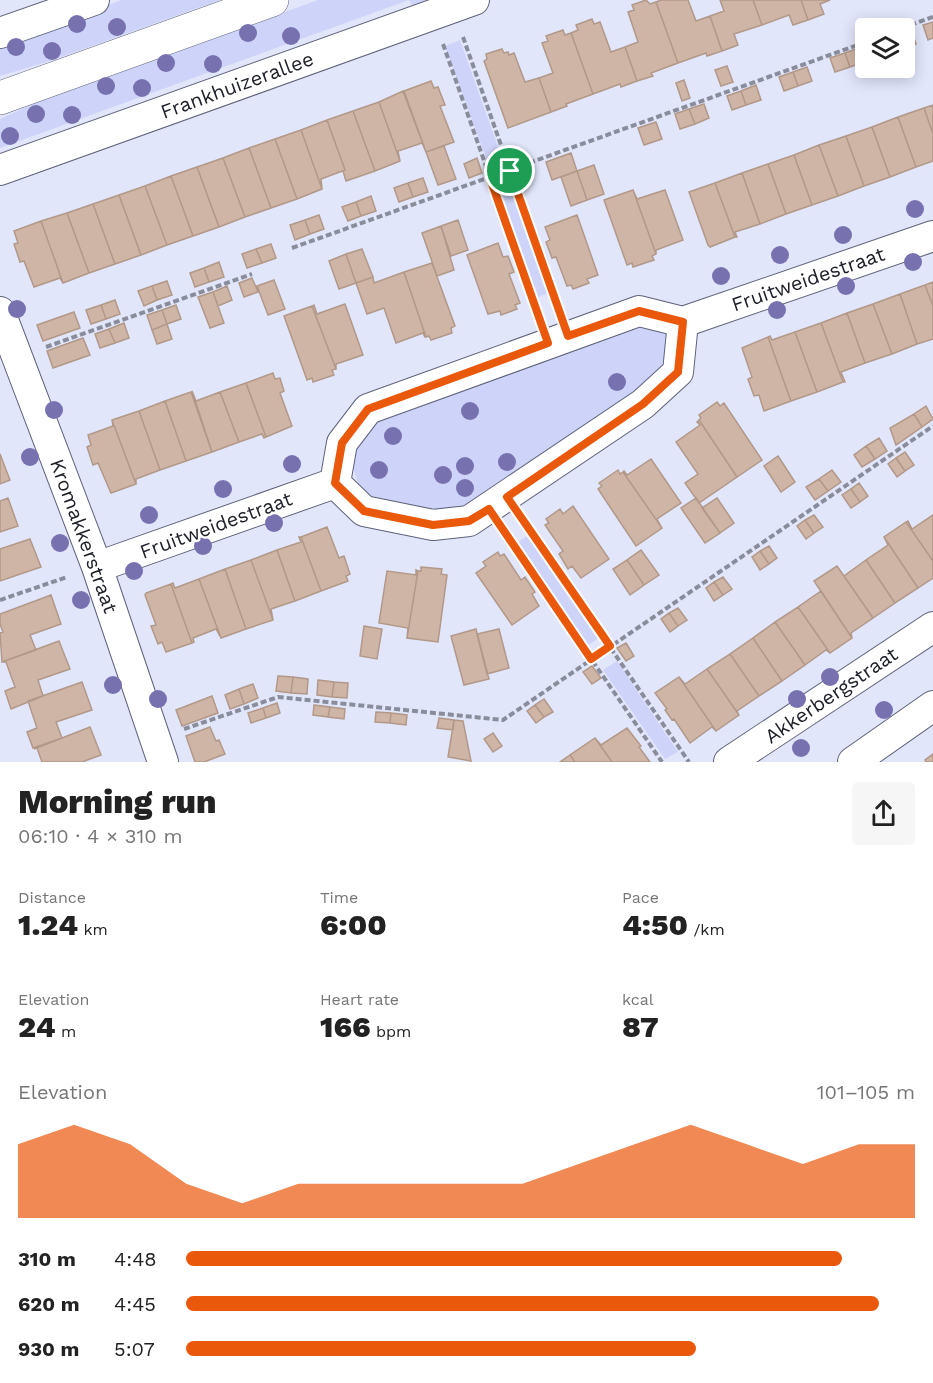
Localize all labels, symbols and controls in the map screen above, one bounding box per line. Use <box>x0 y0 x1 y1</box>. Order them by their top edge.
map controls <box>855 18 915 78</box>
button: layers <box>855 18 915 78</box>
street label: Frankhuizerallee <box>157 46 317 124</box>
pin <box>484 145 535 196</box>
icon: arrive <box>493 154 526 187</box>
street label: Fruitweidestraat <box>728 241 888 316</box>
street label: Kromakkerstraat <box>45 456 123 617</box>
street label: Fruitweidestraat <box>137 486 296 564</box>
street label: Akkerbergstraat <box>760 641 902 748</box>
text: Morning run <box>18 782 217 821</box>
button: share <box>852 782 915 845</box>
text: 06:10 · 4 × 310 m <box>18 824 183 848</box>
text: Distance <box>18 888 86 907</box>
text: Time <box>320 888 358 907</box>
text: Pace <box>622 888 659 907</box>
text: 1.24 <box>18 907 78 942</box>
text: 6:00 <box>320 907 387 942</box>
text: 4:50 <box>622 907 688 942</box>
text: km <box>78 920 108 939</box>
text: /km <box>688 920 725 939</box>
text: Elevation <box>18 990 89 1009</box>
text: Heart rate <box>320 990 399 1009</box>
text: kcal <box>622 990 654 1009</box>
text: 24 <box>18 1009 56 1044</box>
text: 166 <box>320 1009 371 1044</box>
text: 87 <box>622 1009 659 1044</box>
text: m <box>56 1022 76 1041</box>
text: bpm <box>371 1022 411 1041</box>
text: Elevation <box>18 1080 107 1104</box>
text: 101–105 m <box>817 1080 915 1104</box>
text: 310 m <box>18 1247 76 1271</box>
text: 4:48 <box>114 1247 157 1271</box>
text: 620 m <box>18 1292 80 1316</box>
text: 4:45 <box>114 1292 156 1316</box>
text: 930 m <box>18 1337 79 1361</box>
text: 5:07 <box>114 1337 155 1361</box>

